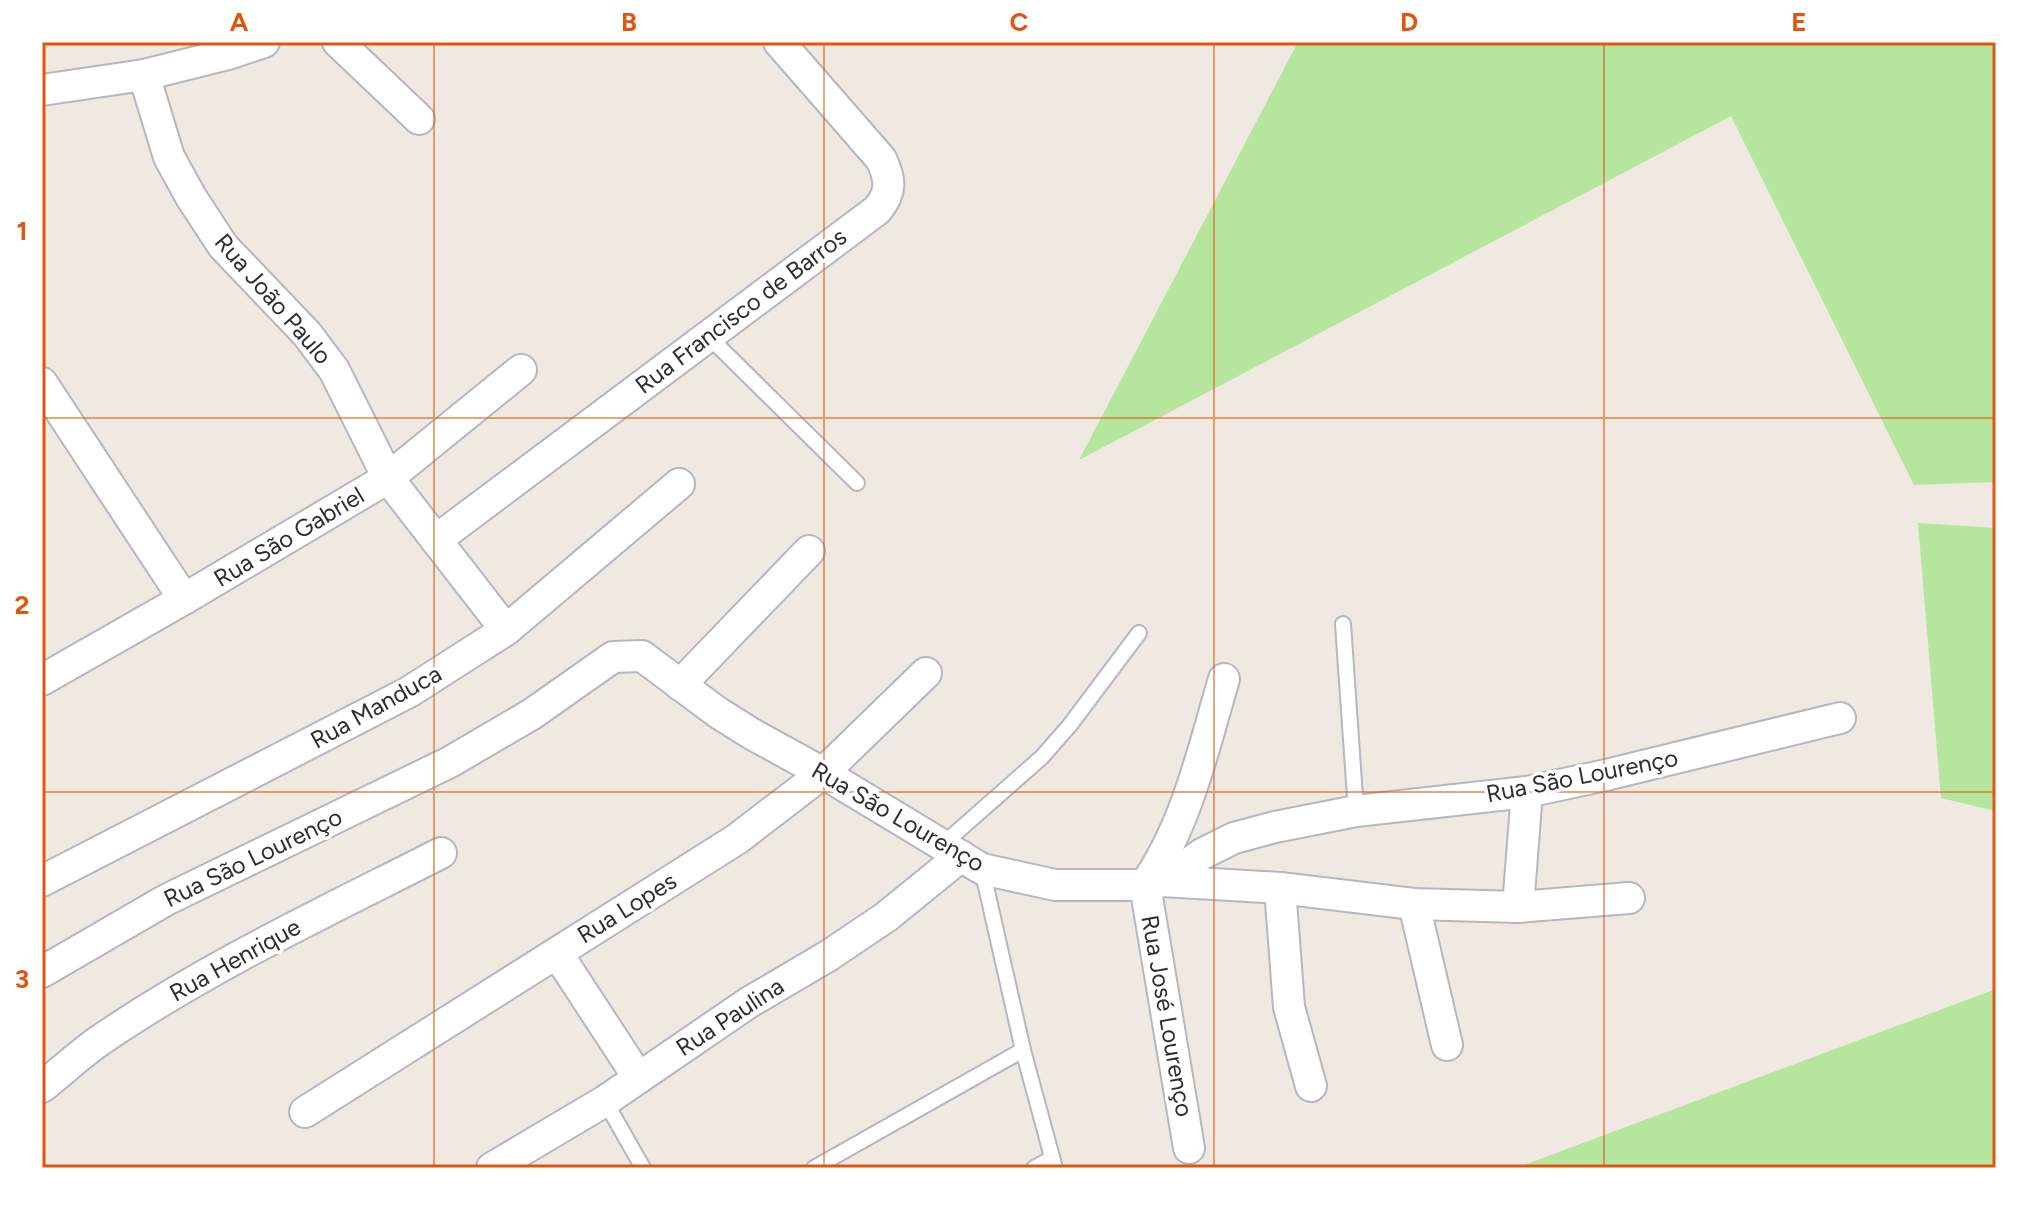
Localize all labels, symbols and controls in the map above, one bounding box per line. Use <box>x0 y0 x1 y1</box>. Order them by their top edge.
text: A <box>230 6 249 38</box>
text: B <box>621 6 637 38</box>
text: C <box>1010 6 1029 38</box>
text: D <box>1400 6 1418 38</box>
text: E <box>1791 6 1807 38</box>
text: 1 <box>17 215 27 247</box>
street label: Rua Francisco de Barros <box>629 222 852 400</box>
street label: Rua João Paulo <box>209 227 338 370</box>
street label: Rua São Gabriel <box>208 480 369 593</box>
text: 2 <box>14 589 30 621</box>
street label: Rua Manduca <box>305 659 446 754</box>
street label: Rua São Lourenço <box>1484 743 1680 808</box>
street label: Rua São Lourenço <box>807 755 990 878</box>
street label: Rua São Lourenço <box>159 802 347 913</box>
street label: Rua Lopes <box>572 866 682 949</box>
street label: Rua Henrique <box>164 912 305 1007</box>
street label: Rua José Lourenço <box>1135 913 1200 1119</box>
text: 3 <box>15 963 29 995</box>
street label: Rua Paulina <box>671 971 789 1062</box>

